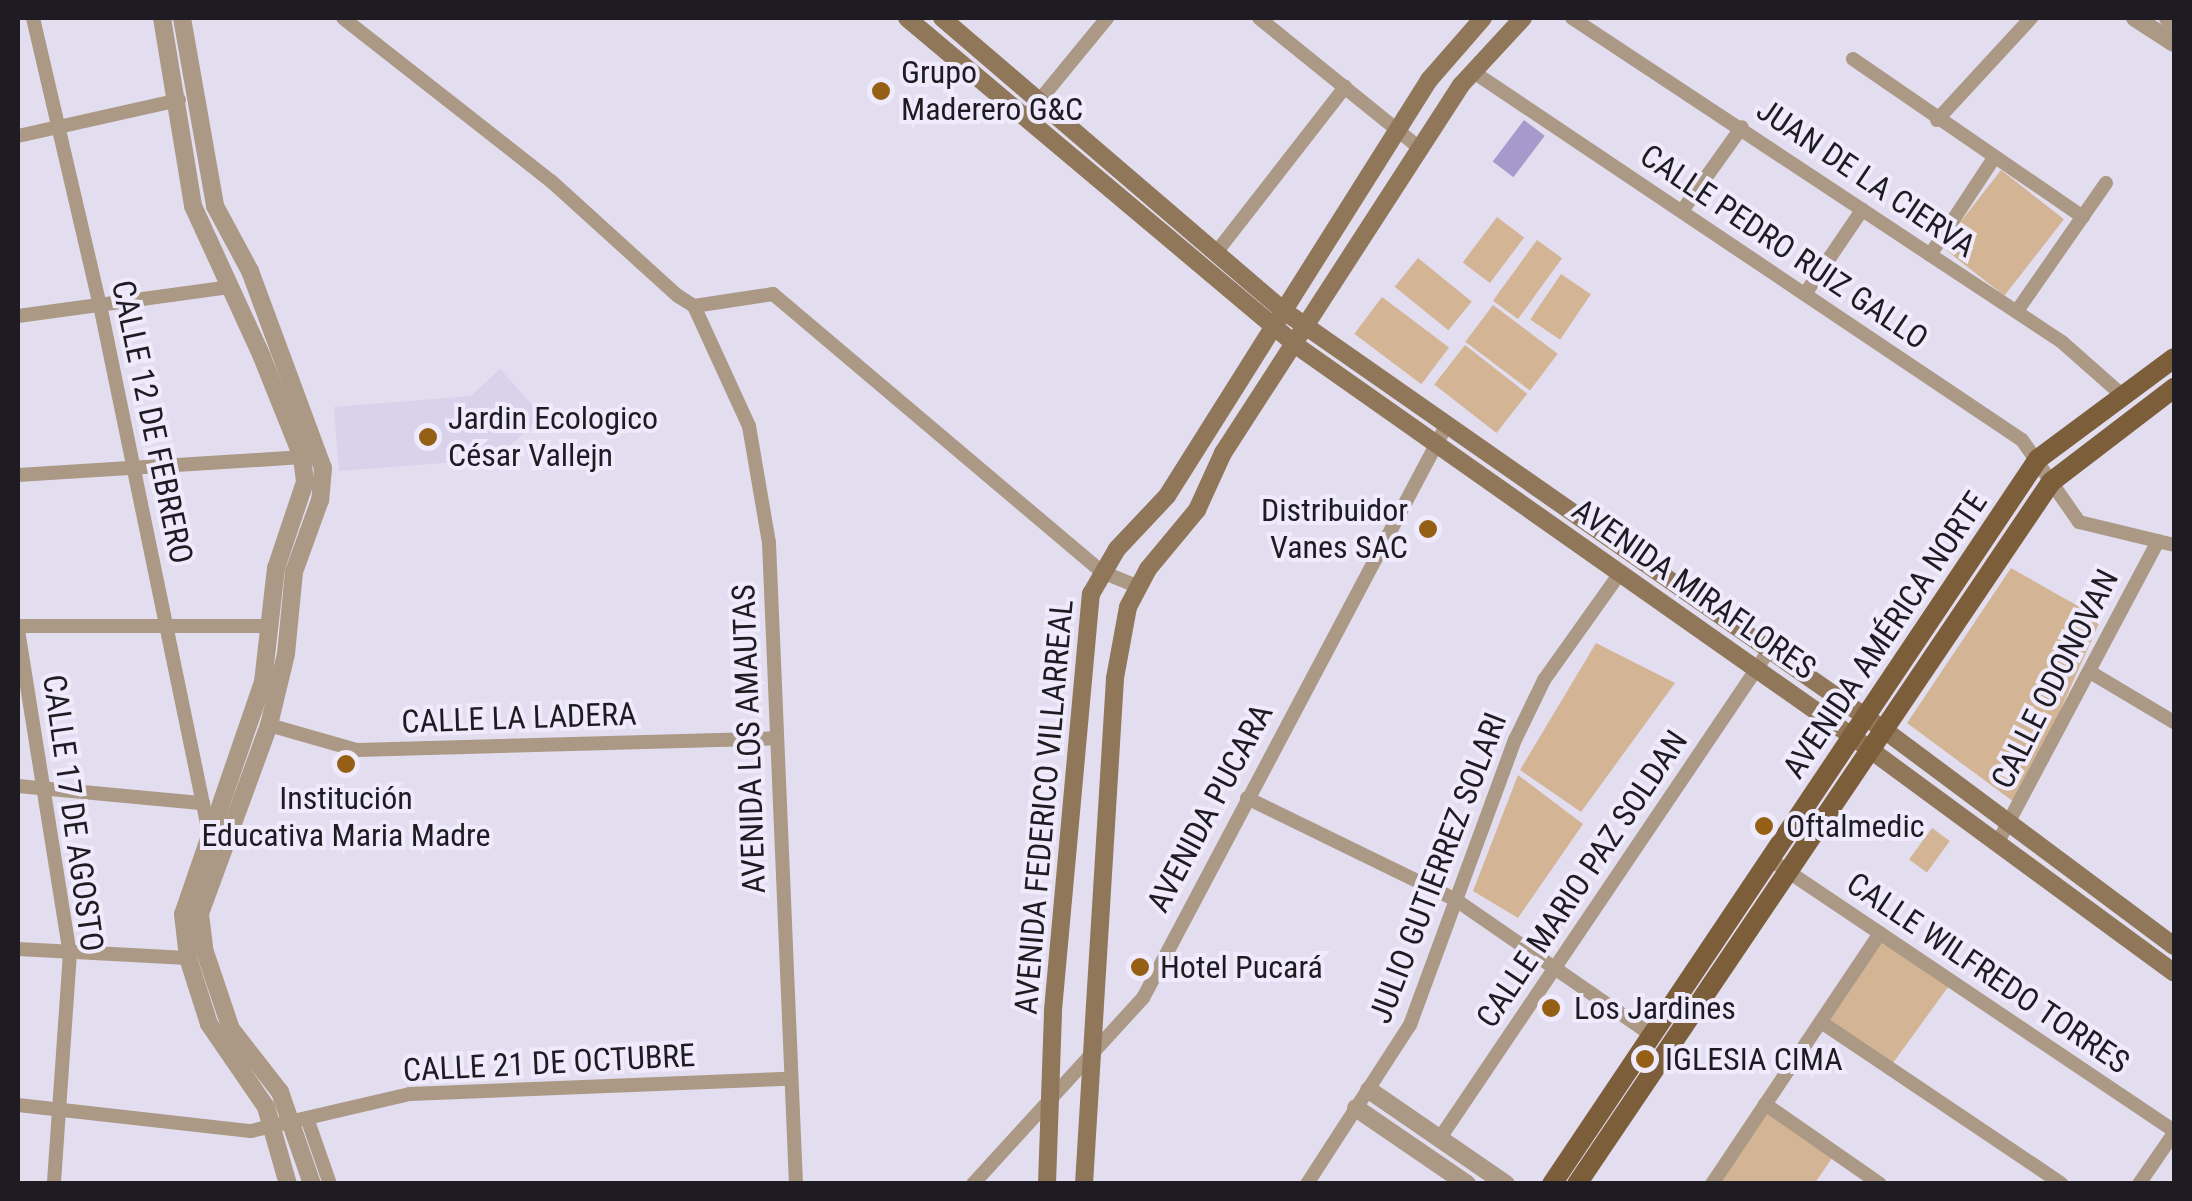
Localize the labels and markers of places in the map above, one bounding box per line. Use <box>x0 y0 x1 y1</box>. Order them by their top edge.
place label: Grupo Maderero G&C <box>901 54 1083 129</box>
marker: Grupo Maderero G&C <box>870 80 892 102</box>
place label: Jardin Ecologico César Vallejn <box>448 400 658 475</box>
marker: Jardin Ecologico César Vallejn <box>417 426 439 448</box>
place label: Distribuidor Vanes SAC <box>1261 492 1408 567</box>
marker: Distribuidor Vanes SAC <box>1417 518 1439 540</box>
marker: Institución Educativa Maria Madre <box>335 753 357 775</box>
place label: Institución Educativa Maria Madre <box>201 780 491 855</box>
place label: Oftalmedic <box>1786 807 1925 845</box>
marker: Oftalmedic <box>1751 813 1777 839</box>
place label: Hotel Pucará <box>1160 948 1323 986</box>
marker: Hotel Pucará <box>1129 956 1151 978</box>
place label: Los Jardines <box>1574 989 1736 1027</box>
marker: Los Jardines <box>1538 995 1564 1021</box>
place label: IGLESIA CIMA <box>1665 1040 1843 1078</box>
marker: IGLESIA CIMA <box>1634 1048 1656 1070</box>

